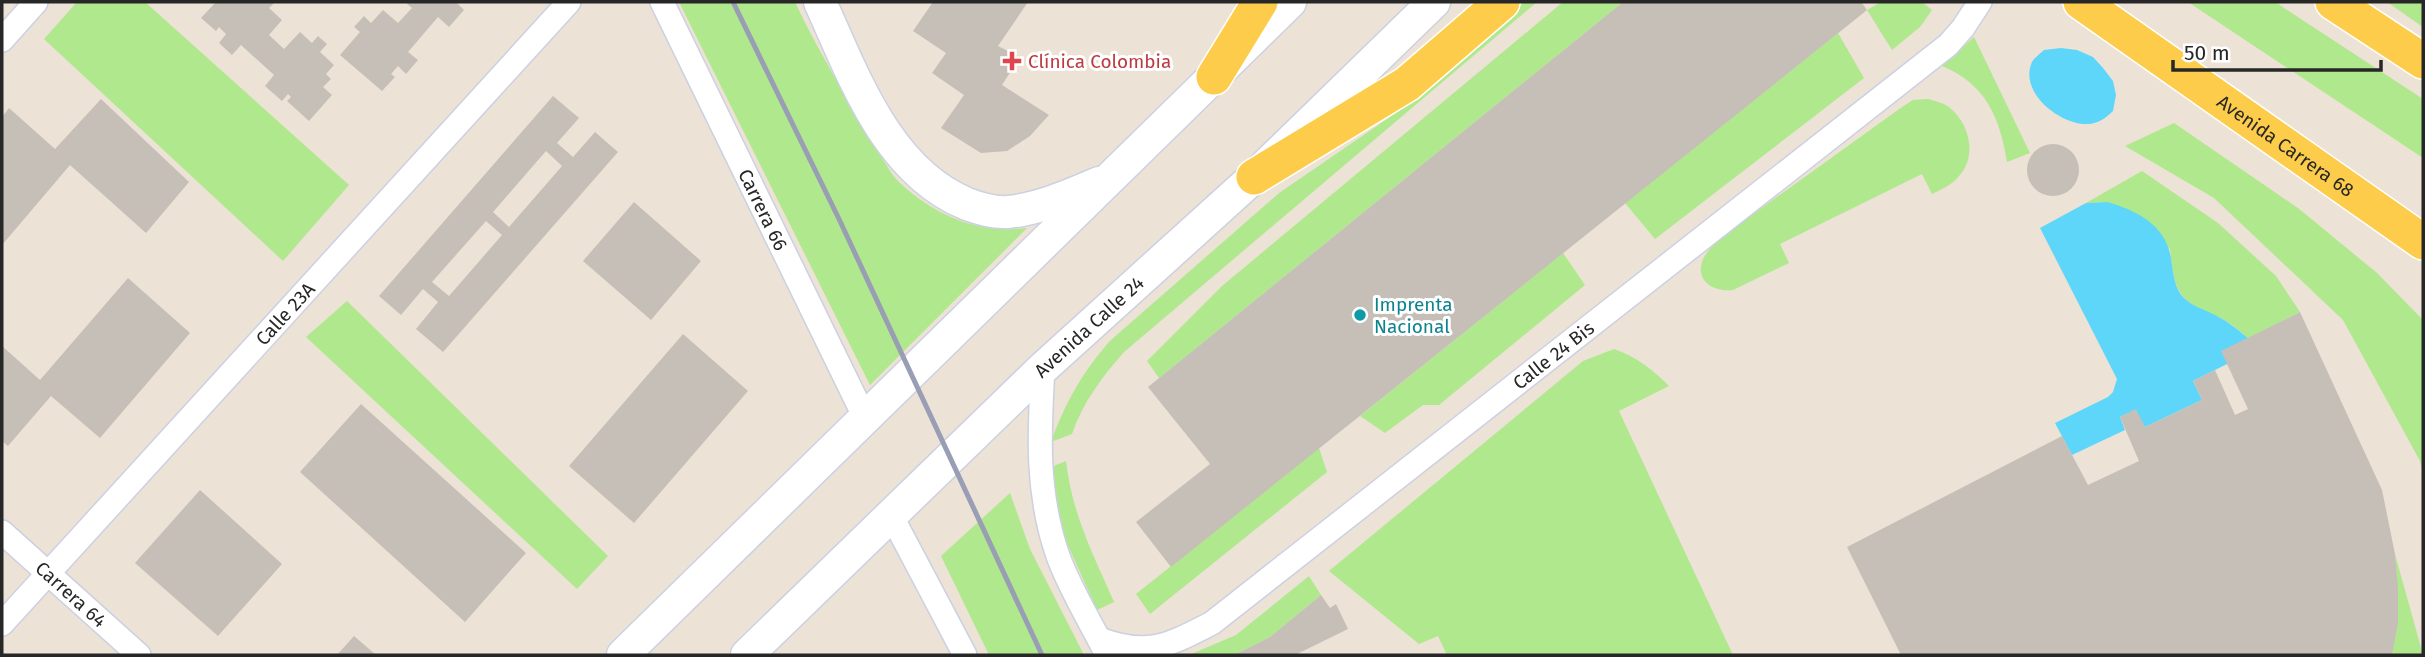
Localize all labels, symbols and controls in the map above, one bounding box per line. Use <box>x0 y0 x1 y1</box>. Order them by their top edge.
scale bar <box>2173 28 2381 72</box>
text: 50 m <box>2184 40 2230 66</box>
place label: Clínica Colombia <box>1028 50 1171 73</box>
marker: Clínica Colombia <box>1002 51 1022 71</box>
street label: Avenida Carrera 68 <box>2213 90 2358 202</box>
street label: Carrera 66 <box>733 165 792 254</box>
street label: Avenida Calle 24 <box>1029 271 1149 382</box>
street label: Calle 23A <box>251 278 320 350</box>
place label: Imprenta Nacional <box>1374 293 1453 338</box>
marker: Imprenta Nacional <box>1352 307 1368 323</box>
street label: Calle 24 Bis <box>1508 316 1599 394</box>
street label: Carrera 64 <box>31 557 111 632</box>

